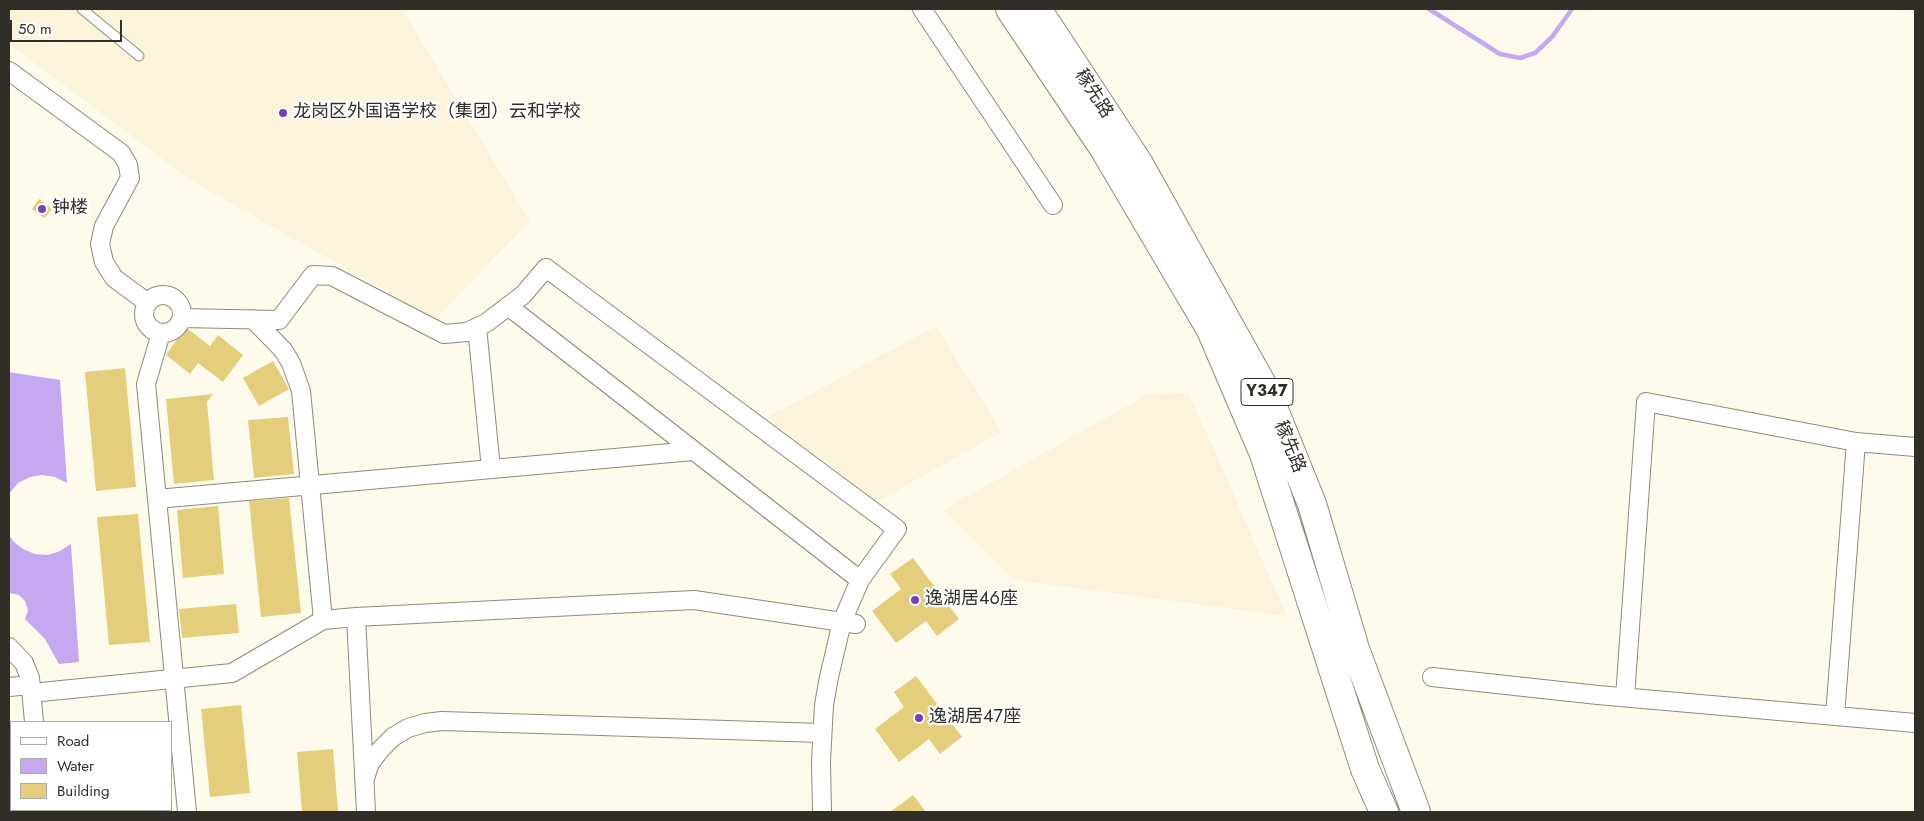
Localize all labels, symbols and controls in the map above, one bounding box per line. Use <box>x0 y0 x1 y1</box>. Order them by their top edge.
scale bar <box>12 10 125 42</box>
text: 50 m <box>18 18 52 40</box>
street label: 稼先路 <box>1069 65 1117 123</box>
place label: 龙岗区外国语学校（集团）云和学校 <box>293 102 581 124</box>
marker: 龙岗区外国语学校（集团）云和学校 <box>277 107 289 119</box>
place label: 钟楼 <box>52 198 88 220</box>
marker: 钟楼 <box>36 203 48 215</box>
road number: Y347 <box>1241 378 1293 406</box>
street label: 稼先路 <box>1269 418 1309 476</box>
place label: 逸湖居46座 <box>925 589 1018 611</box>
marker: 逸湖居46座 <box>909 594 921 606</box>
place label: 逸湖居47座 <box>929 707 1021 729</box>
marker: 逸湖居47座 <box>913 712 925 724</box>
legend <box>10 721 172 811</box>
text: Road <box>57 730 89 752</box>
text: Water <box>57 755 94 777</box>
text: Building <box>57 780 109 802</box>

